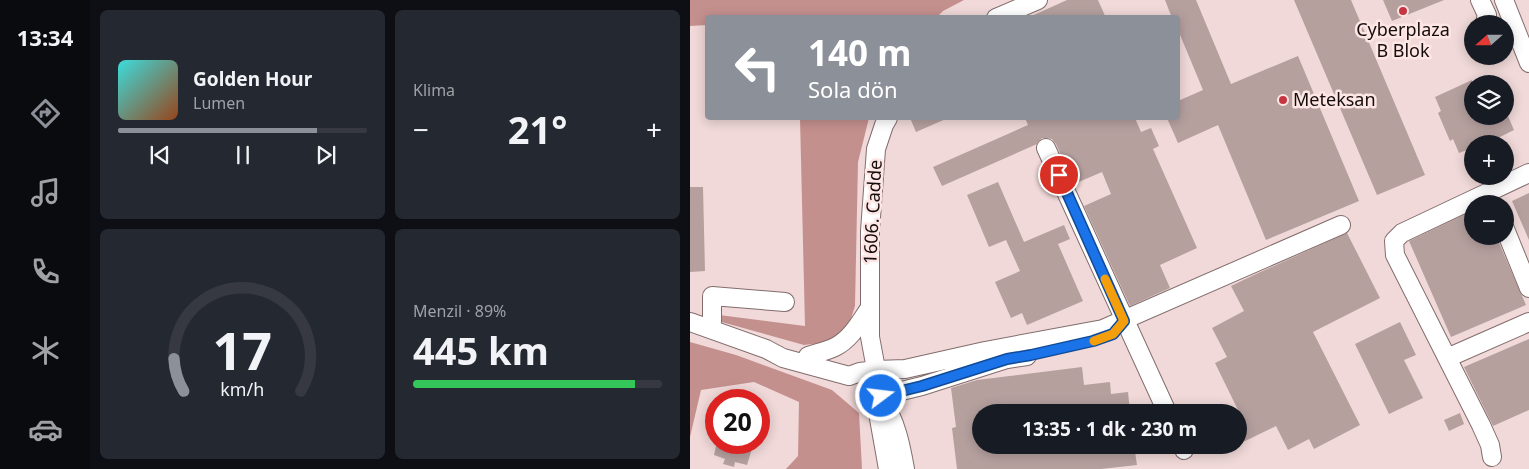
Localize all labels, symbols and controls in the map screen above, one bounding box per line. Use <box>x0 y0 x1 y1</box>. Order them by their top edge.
marker: Cyberplaza B Blok <box>1397 5 1409 17</box>
north arrow <box>1464 15 1514 65</box>
map controls <box>1464 15 1514 245</box>
place label: Cyberplaza B Blok <box>1356 17 1450 62</box>
text: 13:34 <box>17 22 73 52</box>
text: 140 m <box>808 29 911 76</box>
icon: left <box>725 35 790 100</box>
text: Golden Hour <box>193 66 312 92</box>
text: Sola dön <box>808 74 898 104</box>
button: layers <box>1464 75 1514 125</box>
text: Klima <box>413 79 455 101</box>
place label: Meteksan <box>1293 87 1376 111</box>
text: Lumen <box>193 92 245 114</box>
marker: Meteksan <box>1277 94 1289 106</box>
icon: directions <box>28 96 63 131</box>
text: 21° <box>508 103 567 155</box>
text: − <box>413 110 429 148</box>
text: + <box>646 110 662 148</box>
button: + <box>1464 135 1514 185</box>
icon: previous <box>146 141 174 169</box>
icon: pause <box>229 141 257 169</box>
icon: next <box>312 141 340 169</box>
pin <box>1038 154 1080 196</box>
street label: 1606. Cadde <box>857 159 887 265</box>
icon: arrive <box>1045 161 1073 189</box>
icon: music <box>28 175 63 210</box>
button: − <box>1464 195 1514 245</box>
icon: phone <box>28 254 63 289</box>
text: Menzil · 89% <box>413 300 506 322</box>
text: 17 <box>213 314 272 385</box>
text: 445 km <box>413 324 549 376</box>
icon: climate <box>28 333 63 368</box>
position arrow <box>854 369 906 421</box>
text: km/h <box>221 377 264 401</box>
speed limit sign: 20 <box>705 389 770 454</box>
icon: car <box>28 412 63 447</box>
text: 13:35 · 1 dk · 230 m <box>1022 416 1197 442</box>

